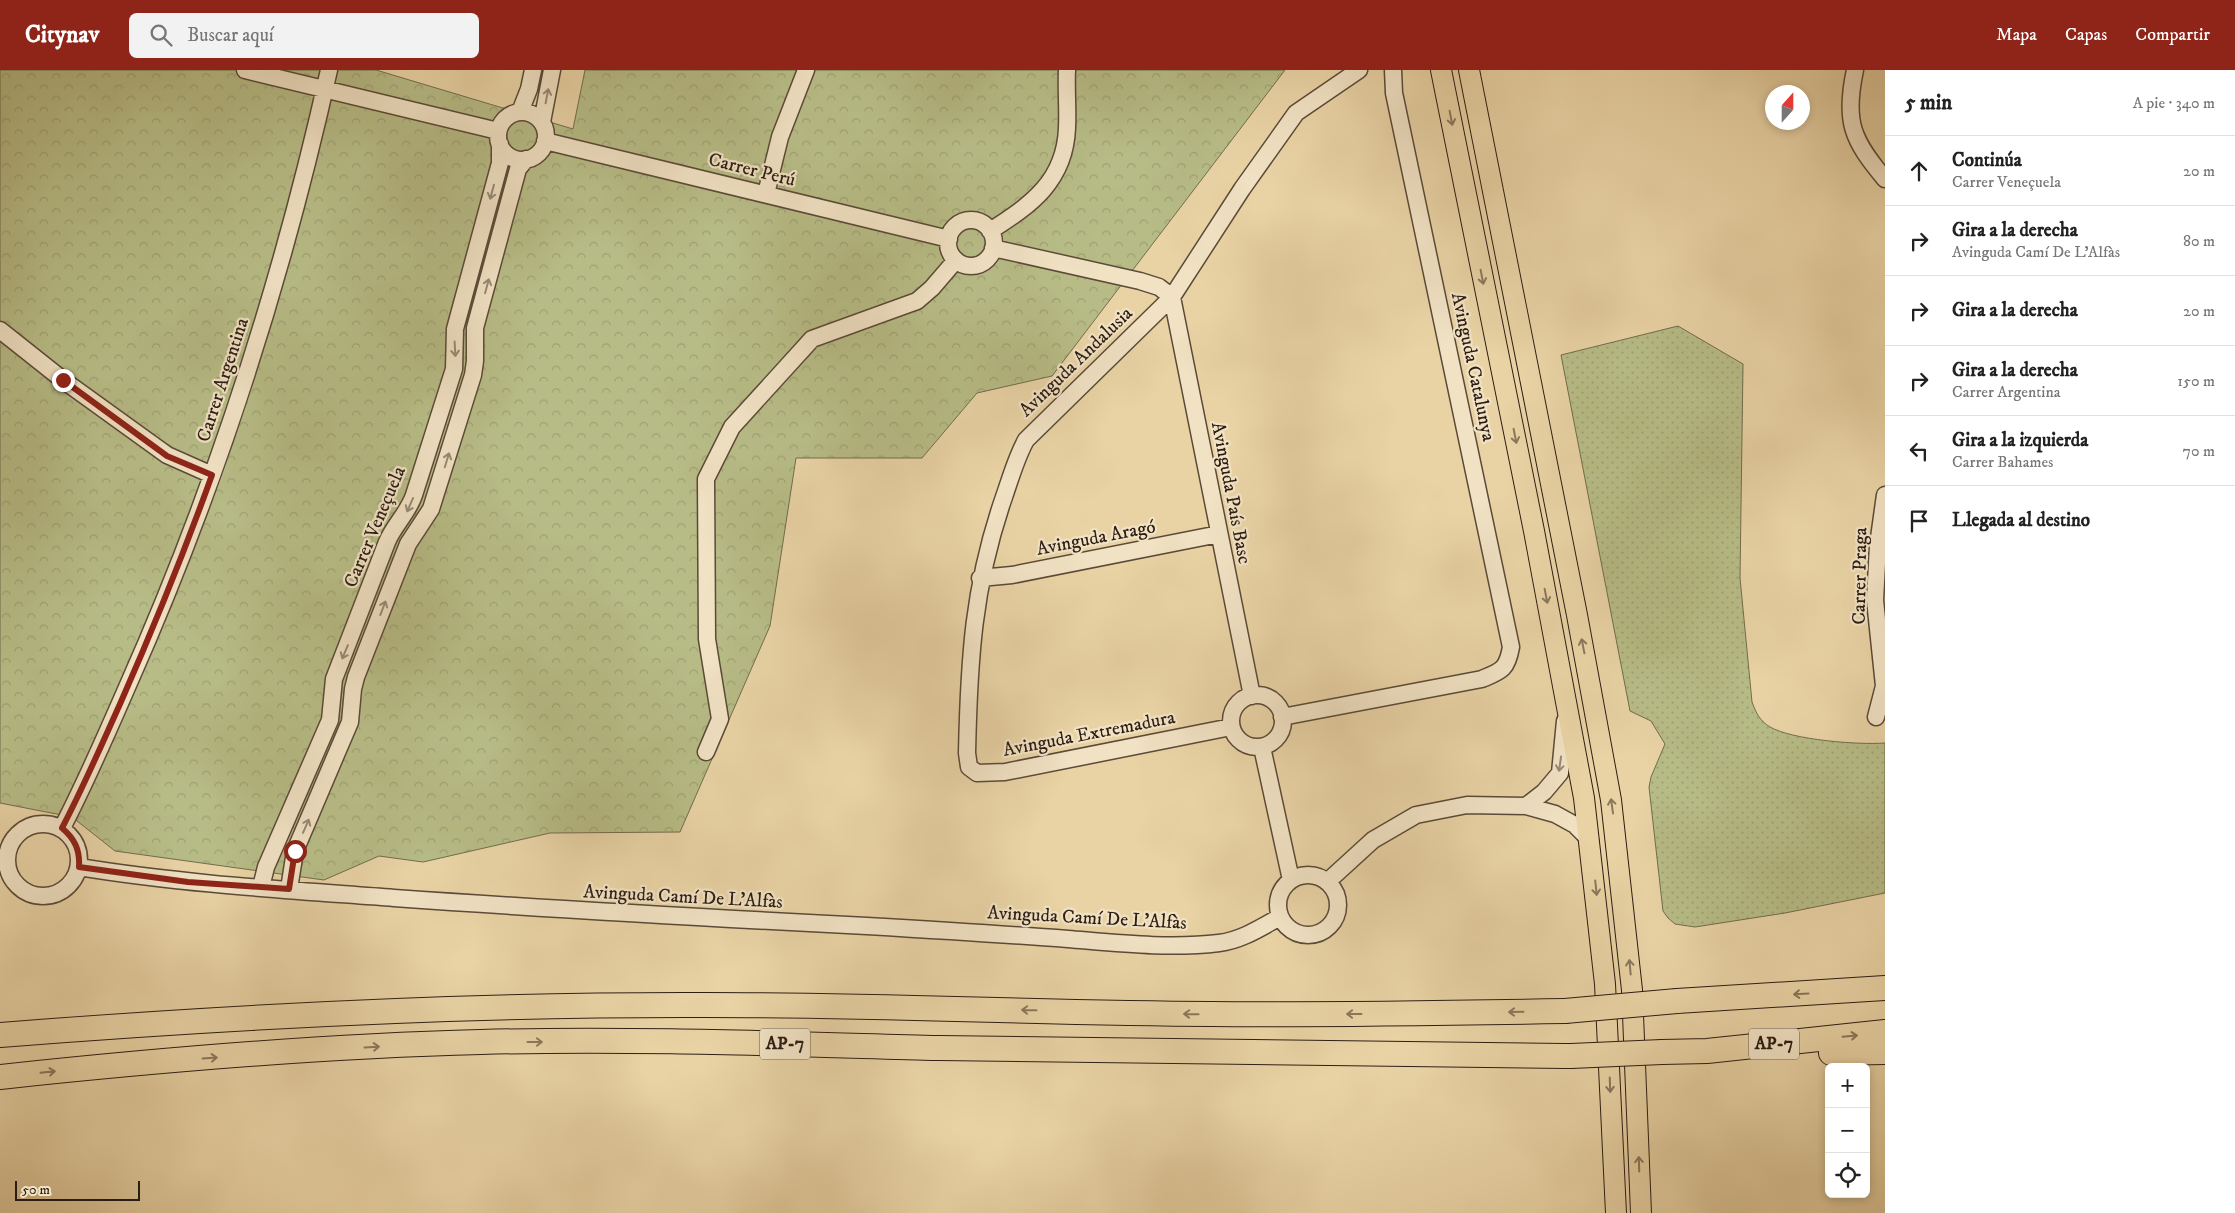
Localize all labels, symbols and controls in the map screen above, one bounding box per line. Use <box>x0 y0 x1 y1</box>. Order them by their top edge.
search box <box>129 13 479 58</box>
text: Citynav <box>25 20 99 50</box>
icon: search <box>147 21 175 49</box>
text: Buscar aquí <box>187 24 274 47</box>
text: Mapa <box>1996 24 2037 46</box>
text: Capas <box>2065 24 2107 46</box>
text: Compartir <box>2135 24 2210 46</box>
north arrow <box>1765 85 1810 130</box>
one-way arrow <box>543 89 552 105</box>
text: 5 min <box>1905 90 1952 116</box>
text: A pie · 340 m <box>2133 93 2215 113</box>
one-way arrow <box>1447 109 1456 125</box>
street label: Carrer Perú <box>706 148 798 192</box>
text: Continúa <box>1952 149 2022 172</box>
icon: ahead <box>1905 157 1933 185</box>
text: 20 m <box>2183 161 2215 181</box>
text: Carrer Veneçuela <box>1952 172 2061 192</box>
one-way arrow <box>487 183 496 199</box>
text: Gira a la derecha <box>1952 219 2078 242</box>
icon: right <box>1905 227 1933 255</box>
text: 80 m <box>2183 231 2215 251</box>
text: Avinguda Camí De L'Alfàs <box>1952 242 2120 262</box>
one-way arrow <box>1478 269 1488 285</box>
one-way arrow <box>483 278 492 294</box>
street label: Avinguda Catalunya <box>1446 290 1500 444</box>
icon: right <box>1905 297 1933 325</box>
text: Gira a la derecha <box>1952 299 2078 322</box>
text: 20 m <box>2183 301 2215 321</box>
street label: Avinguda Andalusia <box>1015 302 1137 422</box>
street label: Carrer Argentina <box>192 315 254 445</box>
one-way arrow <box>450 341 459 357</box>
text: Gira a la derecha <box>1952 359 2078 382</box>
icon: right <box>1905 367 1933 395</box>
route end <box>52 369 75 392</box>
text: 150 m <box>2177 371 2215 391</box>
text: Carrer Argentina <box>1952 382 2061 402</box>
street label: Avinguda País Basc <box>1206 420 1256 566</box>
one-way arrow <box>1511 428 1520 444</box>
text: Gira a la izquierda <box>1952 429 2088 452</box>
icon: left <box>1905 437 1933 465</box>
text: 70 m <box>2183 441 2215 461</box>
text: Carrer Bahames <box>1952 452 2053 472</box>
one-way arrow <box>442 453 452 469</box>
street label: Carrer Veneçuela <box>339 463 411 591</box>
one-way arrow <box>405 497 415 512</box>
icon: arrive <box>1905 507 1933 535</box>
text: Llegada al destino <box>1952 509 2090 532</box>
street label: Avinguda Aragó <box>1035 515 1157 561</box>
street label: Carrer Praga <box>1848 527 1872 625</box>
one-way arrow <box>1542 587 1552 603</box>
one-way arrow <box>380 601 389 616</box>
one-way arrow <box>1578 638 1587 654</box>
one-way arrow <box>340 644 349 659</box>
street label: Avinguda Extremadura <box>1001 706 1177 762</box>
one-way arrow <box>1555 756 1565 772</box>
one-way arrow <box>1607 798 1617 814</box>
one-way arrow <box>301 819 311 834</box>
route start <box>284 840 307 863</box>
street label: Avinguda Camí De L'Alfàs <box>583 880 783 914</box>
one-way arrow <box>1591 880 1601 896</box>
street label: Avinguda Camí De L'Alfàs <box>987 901 1187 935</box>
one-way arrow <box>1626 959 1635 975</box>
one-way arrow <box>1794 989 1810 998</box>
one-way arrow <box>1021 1005 1038 1015</box>
one-way arrow <box>1508 1007 1524 1017</box>
one-way arrow <box>1184 1009 1200 1019</box>
one-way arrow <box>1346 1009 1362 1019</box>
road number: AP-7 <box>760 1029 810 1060</box>
road number: AP-7 <box>1749 1029 1799 1060</box>
one-way arrow <box>1842 1031 1858 1041</box>
one-way arrow <box>526 1037 543 1047</box>
one-way arrow <box>364 1042 380 1051</box>
one-way arrow <box>202 1053 218 1062</box>
map controls <box>1825 1063 1870 1198</box>
button: + <box>1825 1063 1870 1108</box>
one-way arrow <box>40 1067 56 1077</box>
one-way arrow <box>1606 1077 1615 1093</box>
button: − <box>1825 1108 1870 1153</box>
button: locate <box>1825 1153 1870 1198</box>
one-way arrow <box>1634 1157 1644 1173</box>
scale bar <box>15 1178 140 1201</box>
text: 50 m <box>22 1181 50 1199</box>

